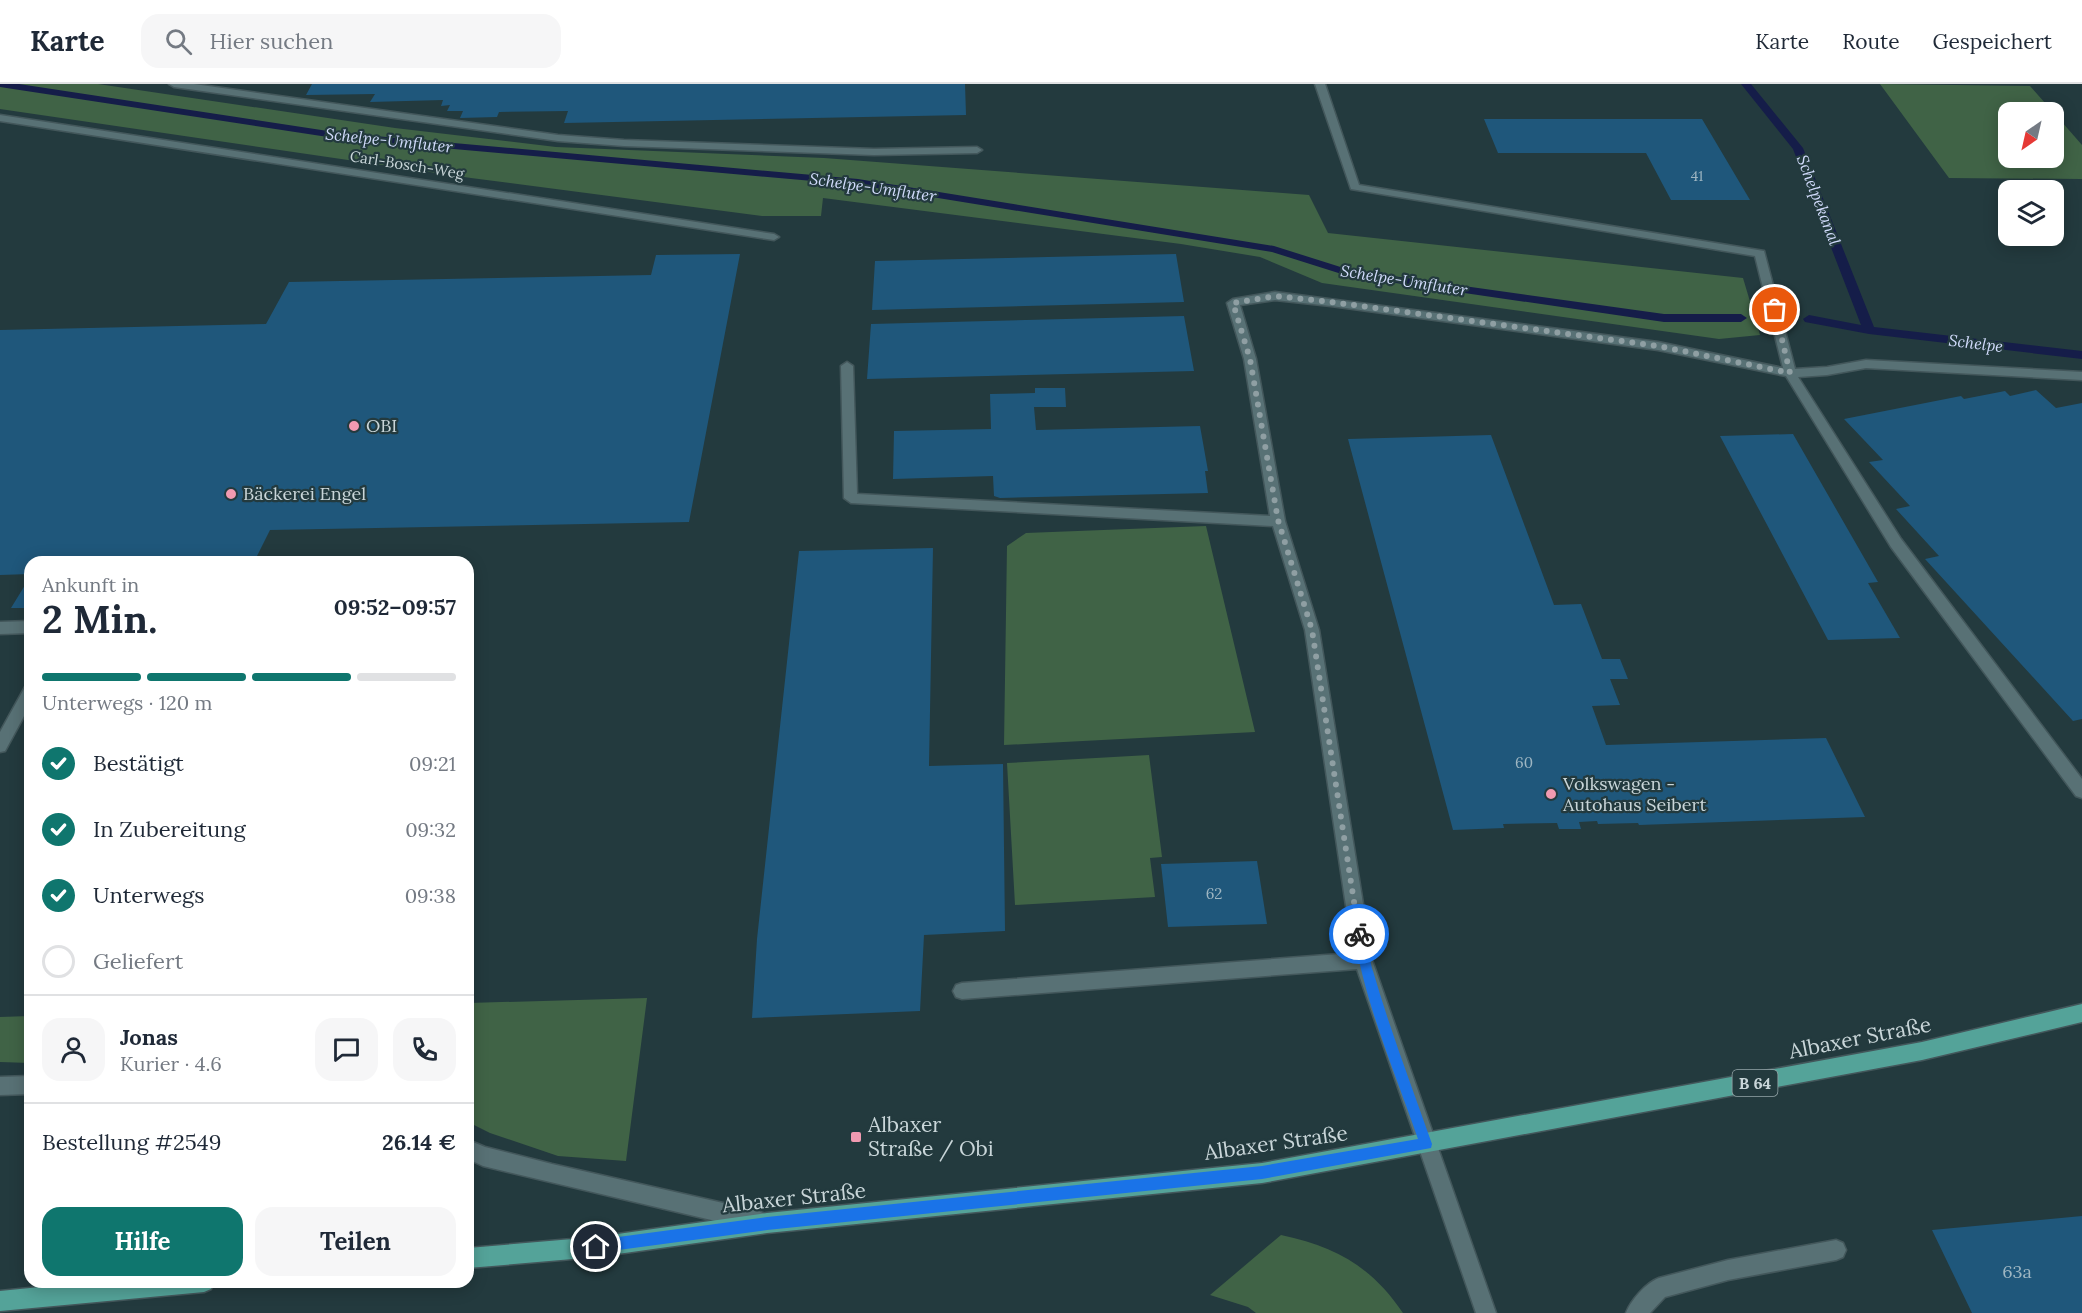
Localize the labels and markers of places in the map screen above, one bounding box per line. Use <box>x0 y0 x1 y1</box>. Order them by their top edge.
pin <box>1749 284 1800 335</box>
place label: OBI <box>366 414 397 437</box>
marker: OBI <box>347 419 361 433</box>
place label: Bäckerei Engel <box>243 482 366 505</box>
marker: Bäckerei Engel <box>224 487 238 501</box>
place label: Volkswagen - Autohaus Seibert <box>1562 772 1706 816</box>
marker: Volkswagen - Autohaus Seibert <box>1544 787 1558 801</box>
place label: Albaxer Straße / Obi <box>867 1111 994 1162</box>
marker: Albaxer Straße / Obi <box>849 1130 863 1144</box>
pin <box>570 1221 621 1272</box>

